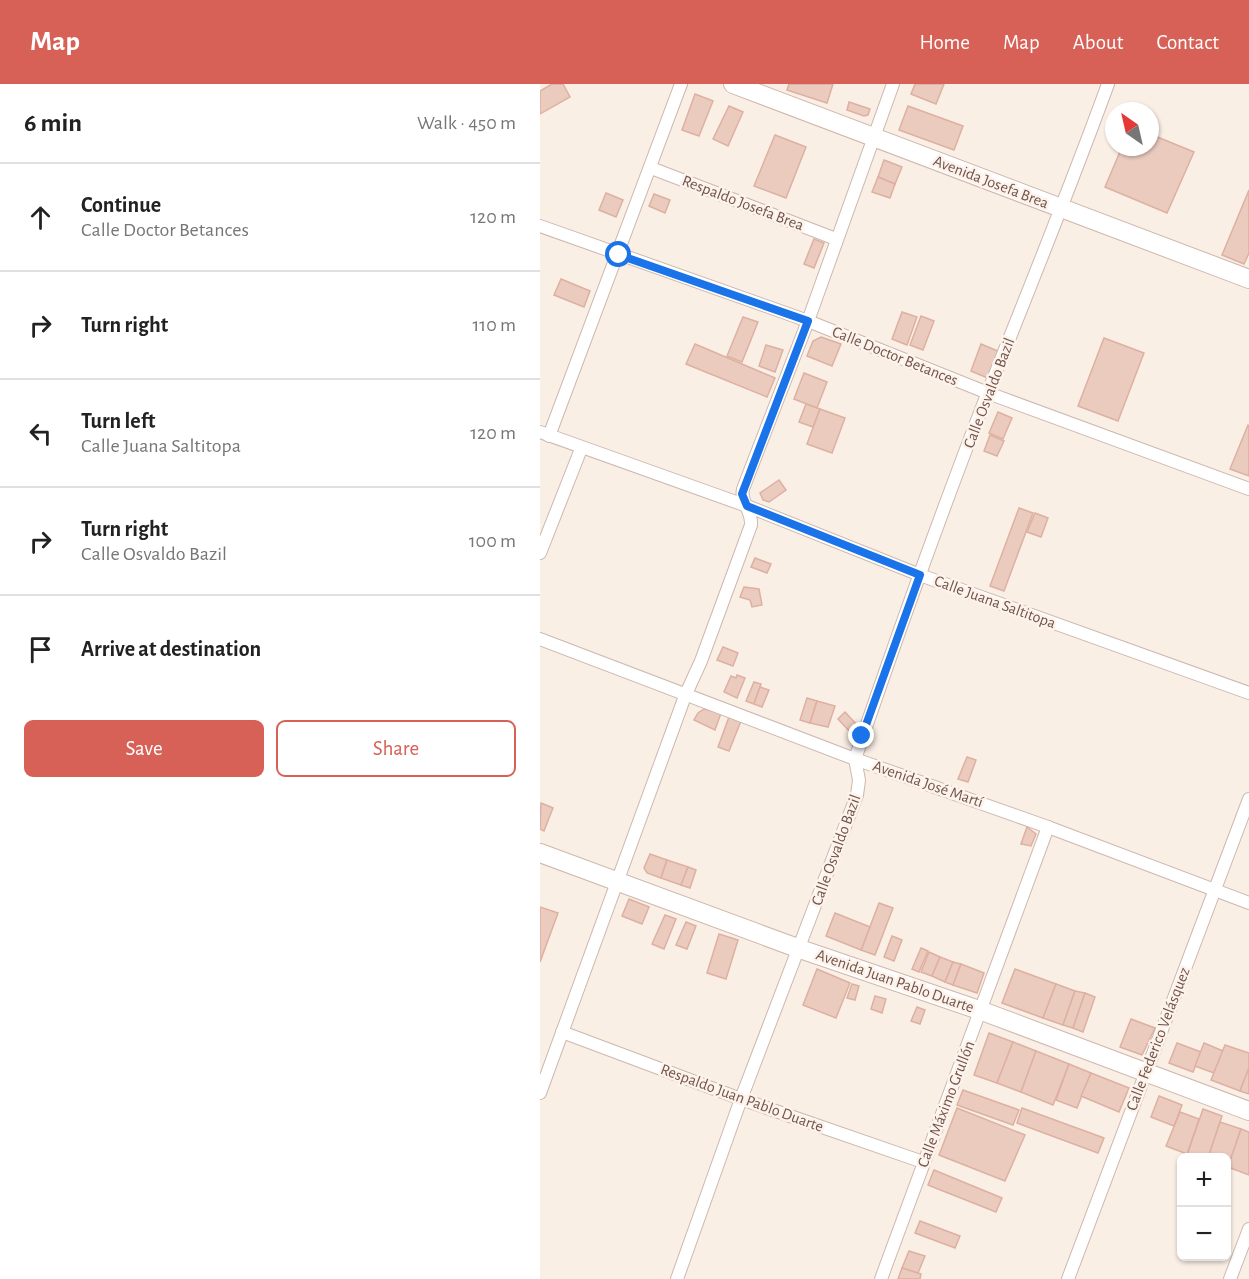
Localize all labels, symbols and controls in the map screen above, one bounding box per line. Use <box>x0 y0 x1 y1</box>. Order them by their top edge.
text: Map <box>30 28 80 56</box>
text: Home <box>919 32 970 53</box>
text: Map <box>1003 32 1040 53</box>
text: About <box>1073 32 1123 53</box>
text: Contact <box>1156 32 1219 53</box>
north arrow <box>1105 102 1159 156</box>
text: 6 min <box>24 110 82 136</box>
text: Walk · 450 m <box>417 113 516 133</box>
street label: Avenida Josefa Brea <box>931 153 1051 211</box>
street label: Respaldo Josefa Brea <box>680 172 806 234</box>
text: Continue <box>81 194 161 216</box>
icon: ahead <box>24 201 57 234</box>
text: 120 m <box>470 207 516 227</box>
text: Calle Doctor Betances <box>81 220 249 240</box>
route start <box>605 241 631 267</box>
icon: right <box>24 309 57 342</box>
text: Turn right <box>81 314 168 336</box>
text: 110 m <box>472 315 516 335</box>
street label: Calle Doctor Betances <box>830 323 960 389</box>
street label: Calle Osvaldo Bazil <box>961 336 1017 450</box>
text: Turn left <box>81 410 155 432</box>
icon: left <box>24 417 57 450</box>
text: 120 m <box>470 423 516 443</box>
text: Calle Juana Saltitopa <box>81 436 241 456</box>
text: Turn right <box>81 518 168 540</box>
icon: right <box>24 525 57 558</box>
text: 100 m <box>469 531 516 551</box>
text: Calle Osvaldo Bazil <box>81 544 227 564</box>
street label: Calle Juana Saltitopa <box>932 573 1058 631</box>
icon: arrive <box>24 633 57 666</box>
text: Arrive at destination <box>81 638 261 660</box>
button: Save <box>24 720 264 777</box>
button: Share <box>276 720 516 777</box>
route end <box>848 722 874 748</box>
street label: Avenida José Martí <box>871 758 985 810</box>
street label: Calle Osvaldo Bazil <box>809 792 863 908</box>
street label: Avenida Juan Pablo Duarte <box>814 946 976 1016</box>
street label: Calle Federico Velásquez <box>1123 965 1193 1113</box>
street label: Calle Máximo Grullón <box>915 1039 977 1169</box>
street label: Respaldo Juan Pablo Duarte <box>658 1061 826 1135</box>
map controls <box>1177 1153 1231 1261</box>
button: + <box>1177 1153 1231 1207</box>
button: − <box>1177 1207 1231 1261</box>

